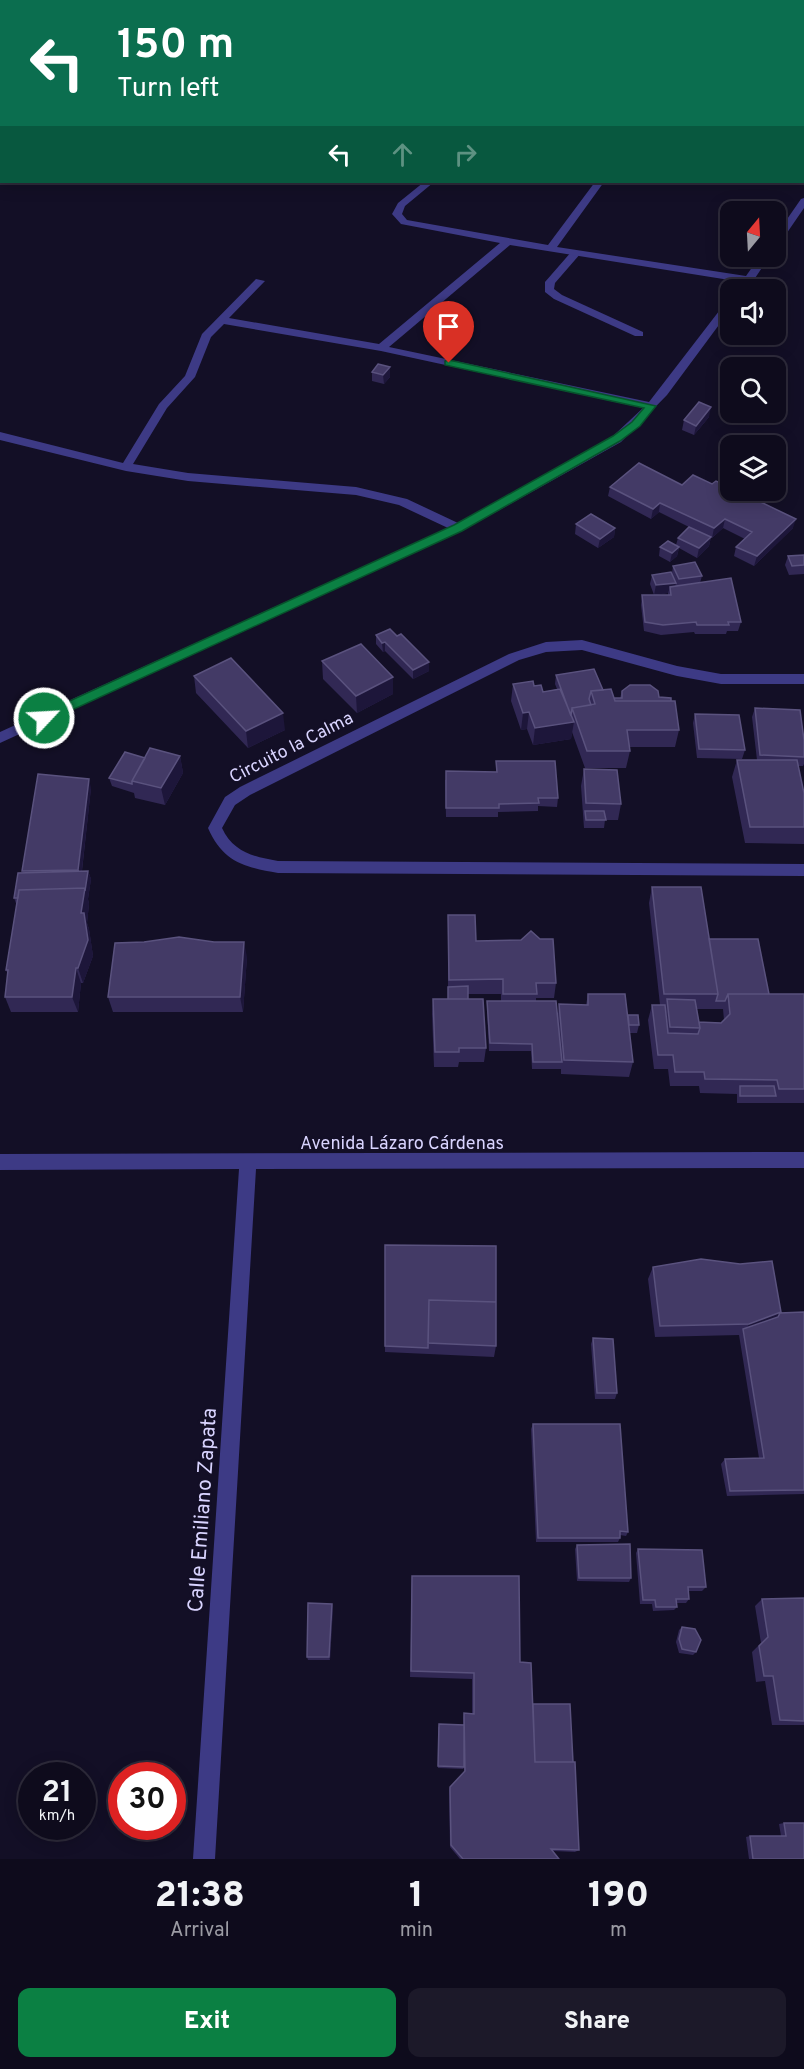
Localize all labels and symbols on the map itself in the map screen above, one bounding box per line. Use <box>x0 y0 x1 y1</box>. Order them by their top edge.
north arrow <box>720 201 786 267</box>
pin <box>423 301 474 363</box>
position arrow <box>12 686 76 750</box>
street label: Circuito la Calma <box>226 707 358 790</box>
street label: Avenida Lázaro Cárdenas <box>300 1133 504 1156</box>
street label: Calle Emiliano Zapata <box>183 1407 224 1613</box>
speed limit sign: 30 <box>108 1762 186 1840</box>

